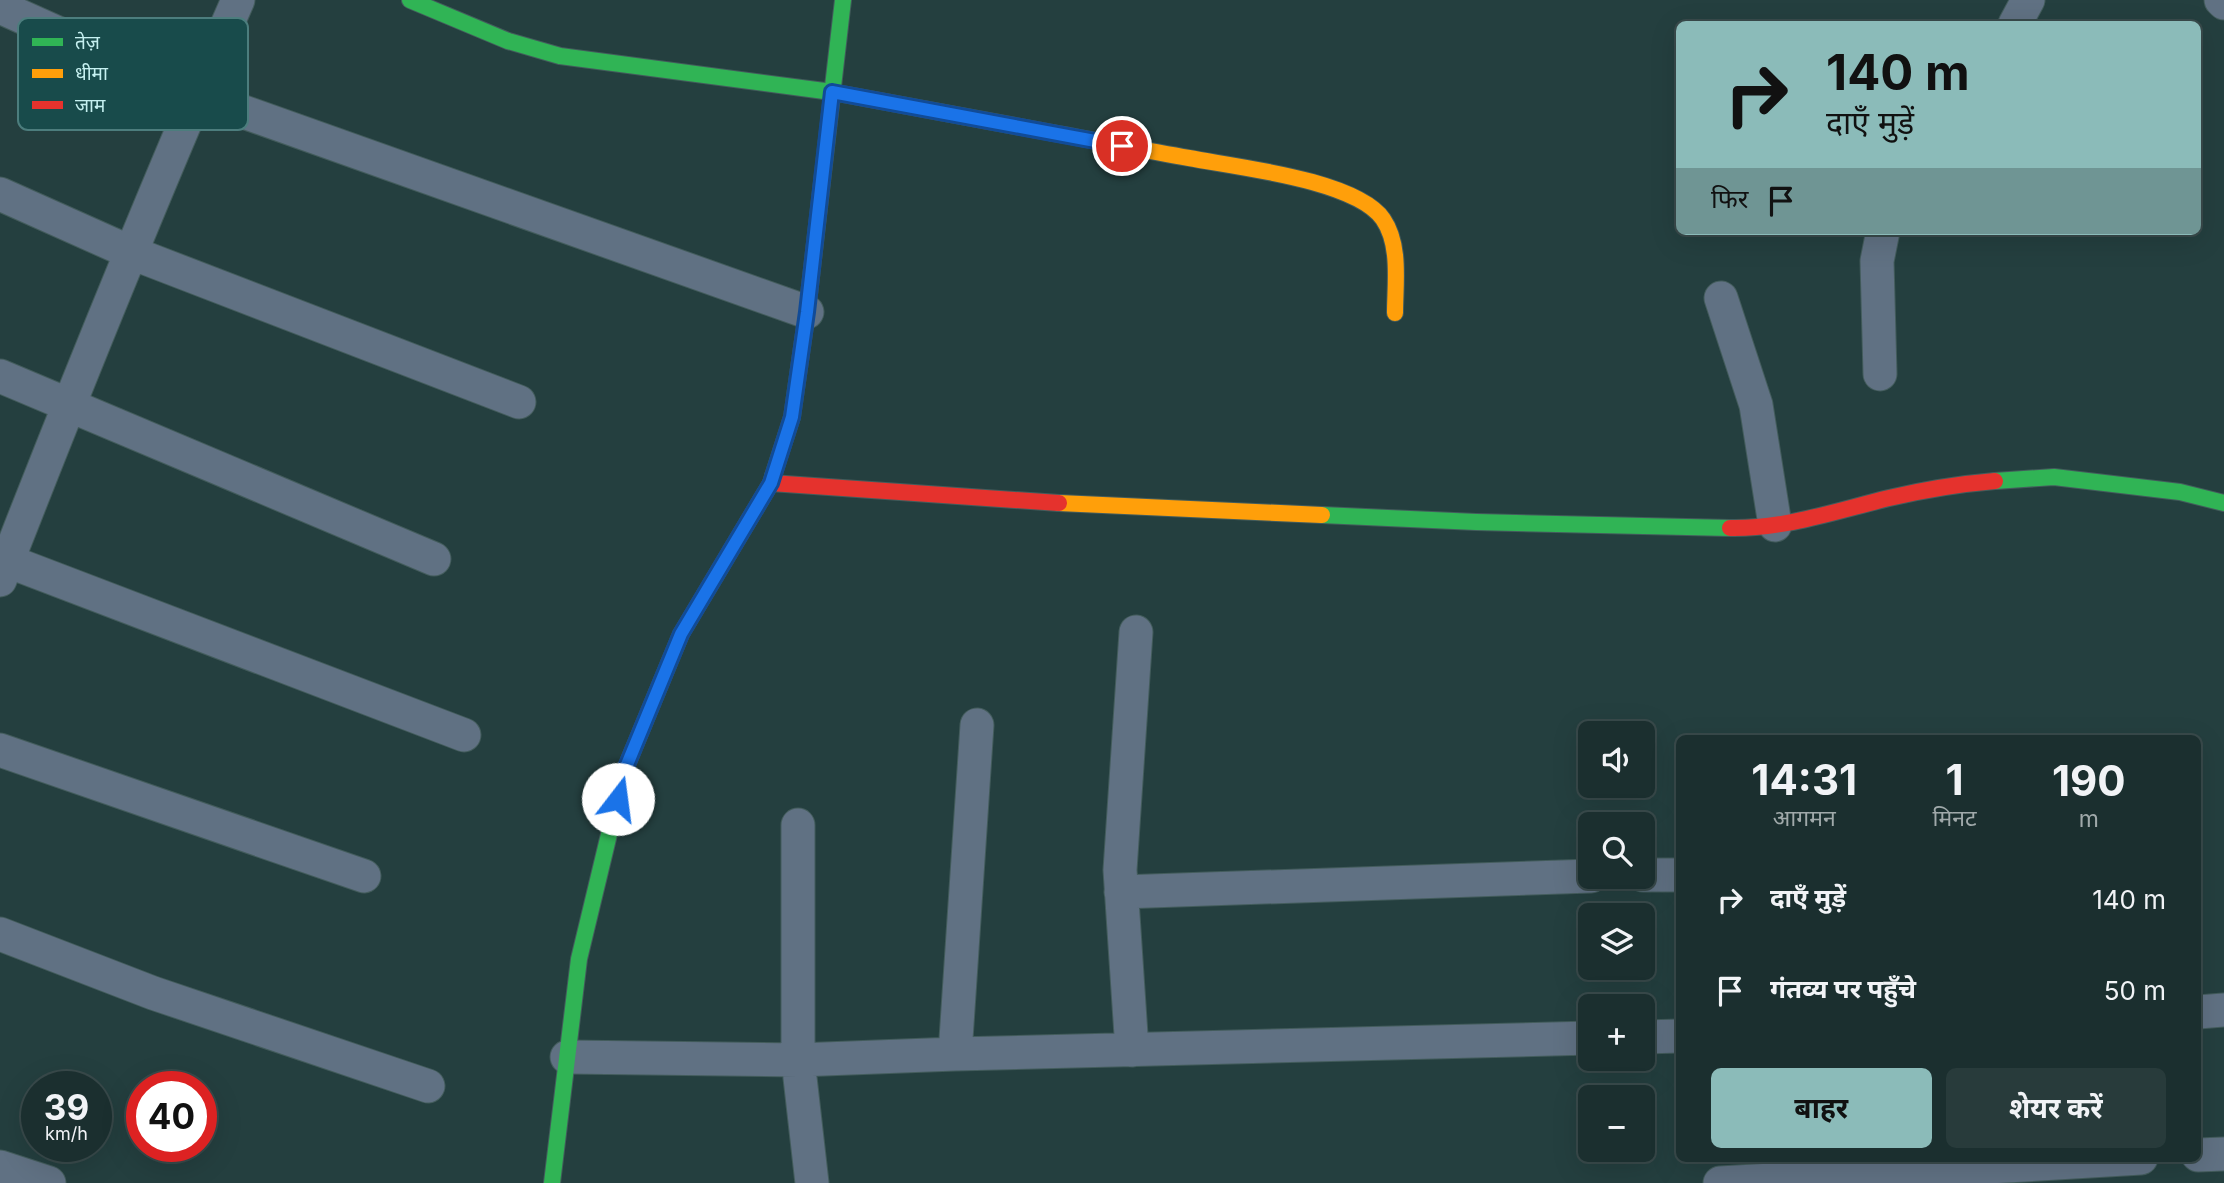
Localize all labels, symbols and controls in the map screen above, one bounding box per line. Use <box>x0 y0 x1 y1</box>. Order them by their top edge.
legend <box>18 18 248 130</box>
text: तेज़ <box>75 31 101 54</box>
text: 140 m <box>1826 43 1970 102</box>
icon: right <box>1711 49 1802 140</box>
text: धीमा <box>75 62 109 85</box>
text: जाम <box>75 94 106 117</box>
text: दाएँ मुड़ें <box>1826 103 1914 142</box>
pin <box>1092 116 1152 176</box>
icon: arrive <box>1103 127 1141 165</box>
icon: arrive <box>1762 182 1800 220</box>
text: फिर <box>1711 183 1748 214</box>
map controls <box>1578 721 1655 1162</box>
button: sound <box>1578 721 1655 798</box>
text: 14:31 <box>1751 754 1857 805</box>
text: 1 <box>1945 754 1964 805</box>
text: 190 <box>2052 755 2126 806</box>
position arrow <box>581 762 655 836</box>
text: आगमन <box>1773 804 1836 832</box>
text: मिनट <box>1932 804 1977 832</box>
text: m <box>2079 805 2099 833</box>
button: search <box>1578 812 1655 889</box>
icon: right <box>1711 881 1749 919</box>
text: दाएँ मुड़ें <box>1770 882 1846 913</box>
text: 140 m <box>2092 884 2166 915</box>
button: layers <box>1578 903 1655 980</box>
icon: arrive <box>1711 972 1749 1010</box>
text: गंतव्य पर पहुँचे <box>1770 973 1916 1004</box>
text: 50 m <box>2104 975 2166 1006</box>
button: + <box>1578 994 1655 1071</box>
button: बाहर <box>1711 1068 1932 1148</box>
button: शेयर करें <box>1946 1068 2166 1148</box>
speed limit sign: 40 <box>126 1071 217 1162</box>
button: − <box>1578 1085 1655 1162</box>
text: 39 <box>44 1086 89 1128</box>
text: km/h <box>45 1123 88 1144</box>

